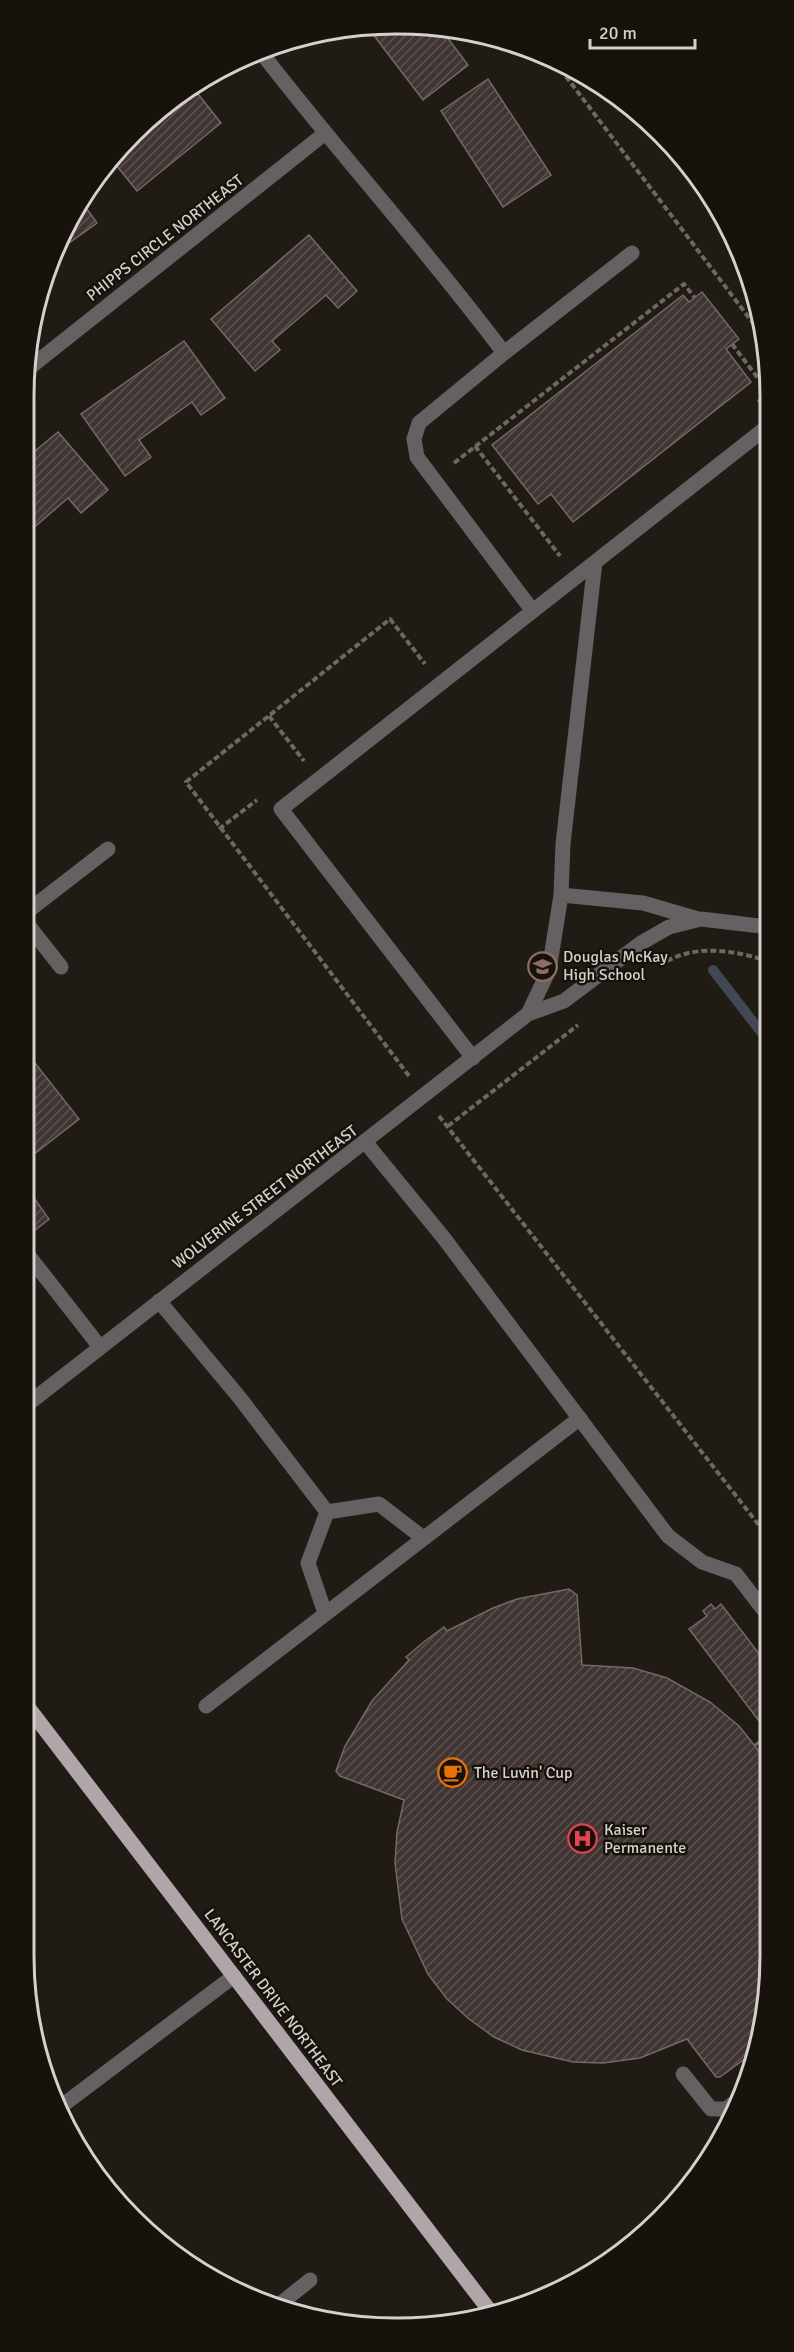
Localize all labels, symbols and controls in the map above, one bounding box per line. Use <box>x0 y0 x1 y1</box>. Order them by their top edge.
scale bar <box>590 12 695 50</box>
text: 20 m <box>599 22 637 44</box>
street label: PHIPPS CIRCLE NORTHEAST <box>82 170 248 306</box>
place label: Douglas McKay High School <box>563 947 668 985</box>
school or university icon: Douglas McKay High School <box>526 950 558 982</box>
street label: WOLVERINE STREET NORTHEAST <box>168 1121 362 1273</box>
cafe icon: The Luvin' Cup <box>437 1757 469 1789</box>
place label: The Luvin' Cup <box>474 1763 573 1783</box>
place label: Kaiser Permanente <box>604 1820 686 1858</box>
hospital icon: Kaiser Permanente <box>567 1823 599 1855</box>
street label: LANCASTER DRIVE NORTHEAST <box>199 1905 347 2091</box>

